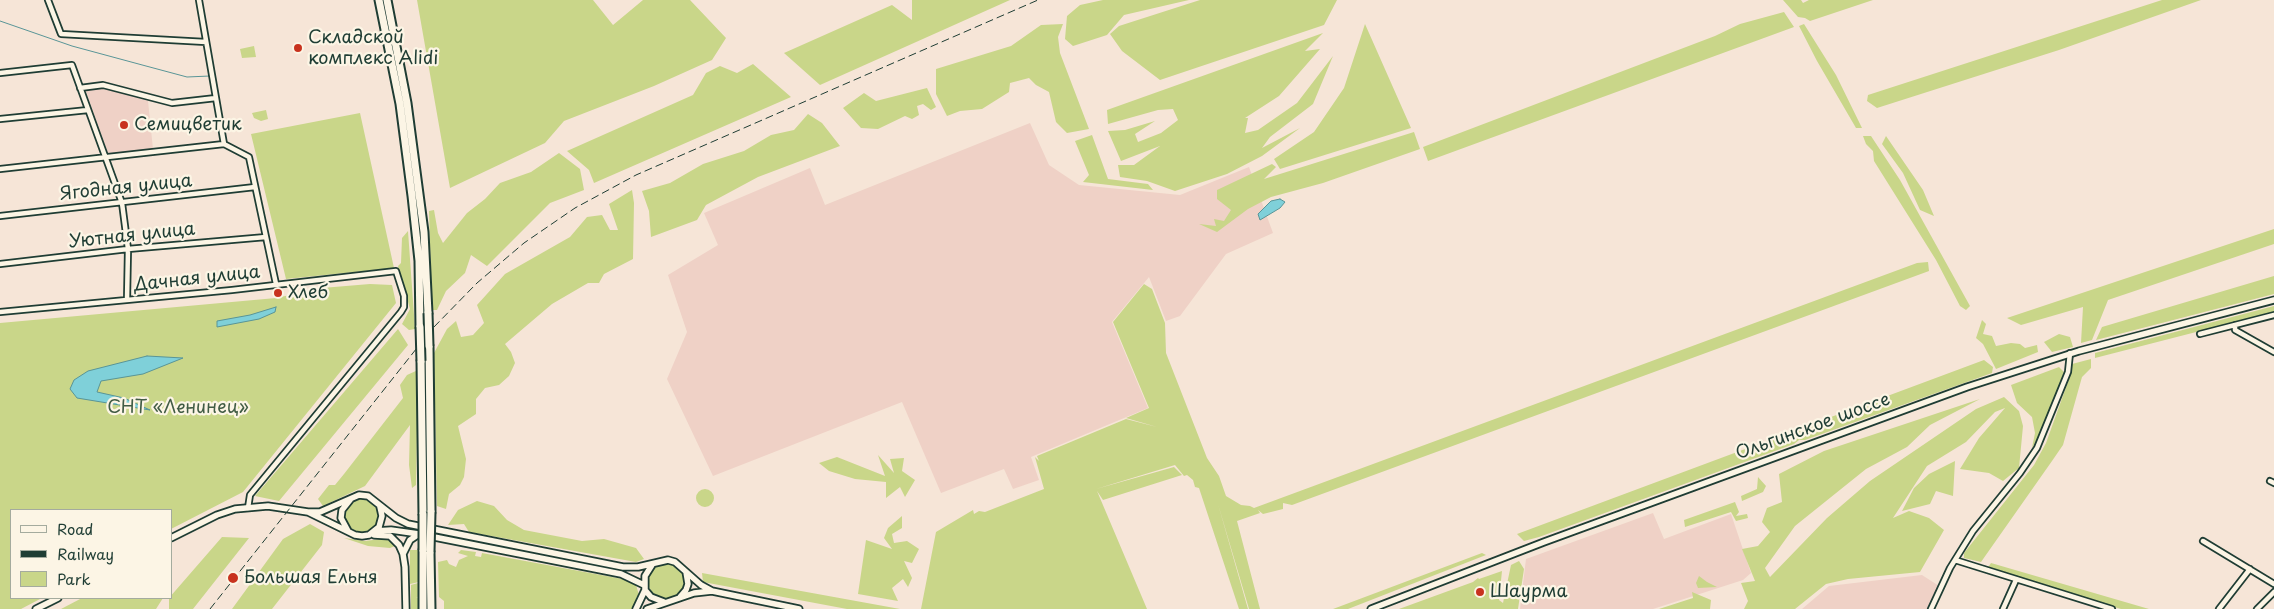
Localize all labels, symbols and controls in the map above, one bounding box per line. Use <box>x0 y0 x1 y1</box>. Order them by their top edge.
place label: Складской комплекс Alidi <box>308 27 438 70</box>
marker: Складской комплекс Alidi <box>292 42 304 54</box>
place label: Семицветик <box>134 114 242 136</box>
marker: Семицветик <box>118 119 130 131</box>
street label: Ягодная улица <box>59 170 193 206</box>
street label: Уютная улица <box>68 219 196 253</box>
street label: Дачная улица <box>133 262 261 296</box>
place label: Хлеб <box>288 282 328 304</box>
marker: Хлеб <box>272 287 284 299</box>
street label: Ольгинское шоссе <box>1733 389 1893 465</box>
park label: СНТ «Ленинец» <box>107 397 249 419</box>
legend <box>10 509 172 599</box>
text: Road <box>57 517 93 540</box>
text: Railway <box>57 542 114 565</box>
text: Park <box>57 567 91 590</box>
place label: Большая Ельня <box>244 567 378 589</box>
marker: Большая Ельня <box>226 571 240 585</box>
place label: Шаурма <box>1490 581 1568 603</box>
marker: Шаурма <box>1474 586 1486 598</box>

